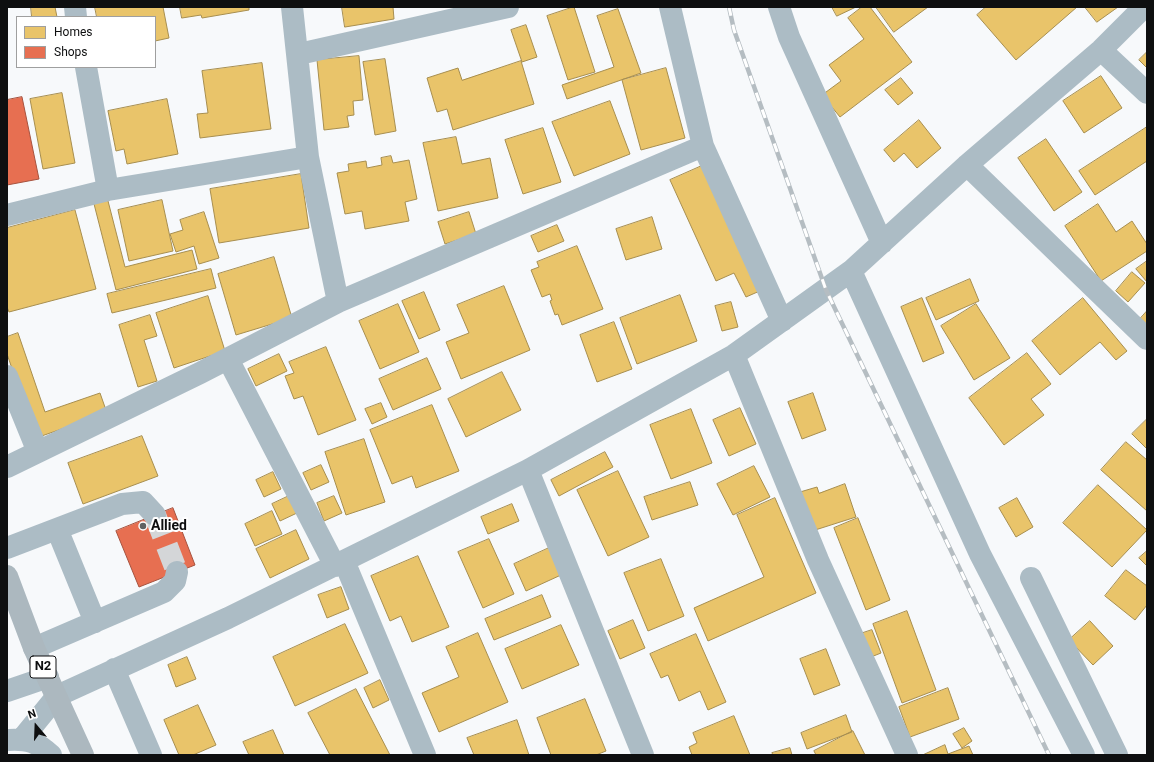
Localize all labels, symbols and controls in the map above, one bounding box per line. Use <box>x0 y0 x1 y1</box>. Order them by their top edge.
legend <box>16 16 156 68</box>
text: Homes <box>54 25 92 39</box>
text: Shops <box>54 45 88 59</box>
place label: Allied <box>151 518 187 534</box>
marker: Allied <box>138 521 148 531</box>
road number: N2 <box>30 656 56 678</box>
north arrow <box>16 706 56 746</box>
text: N <box>26 707 38 722</box>

